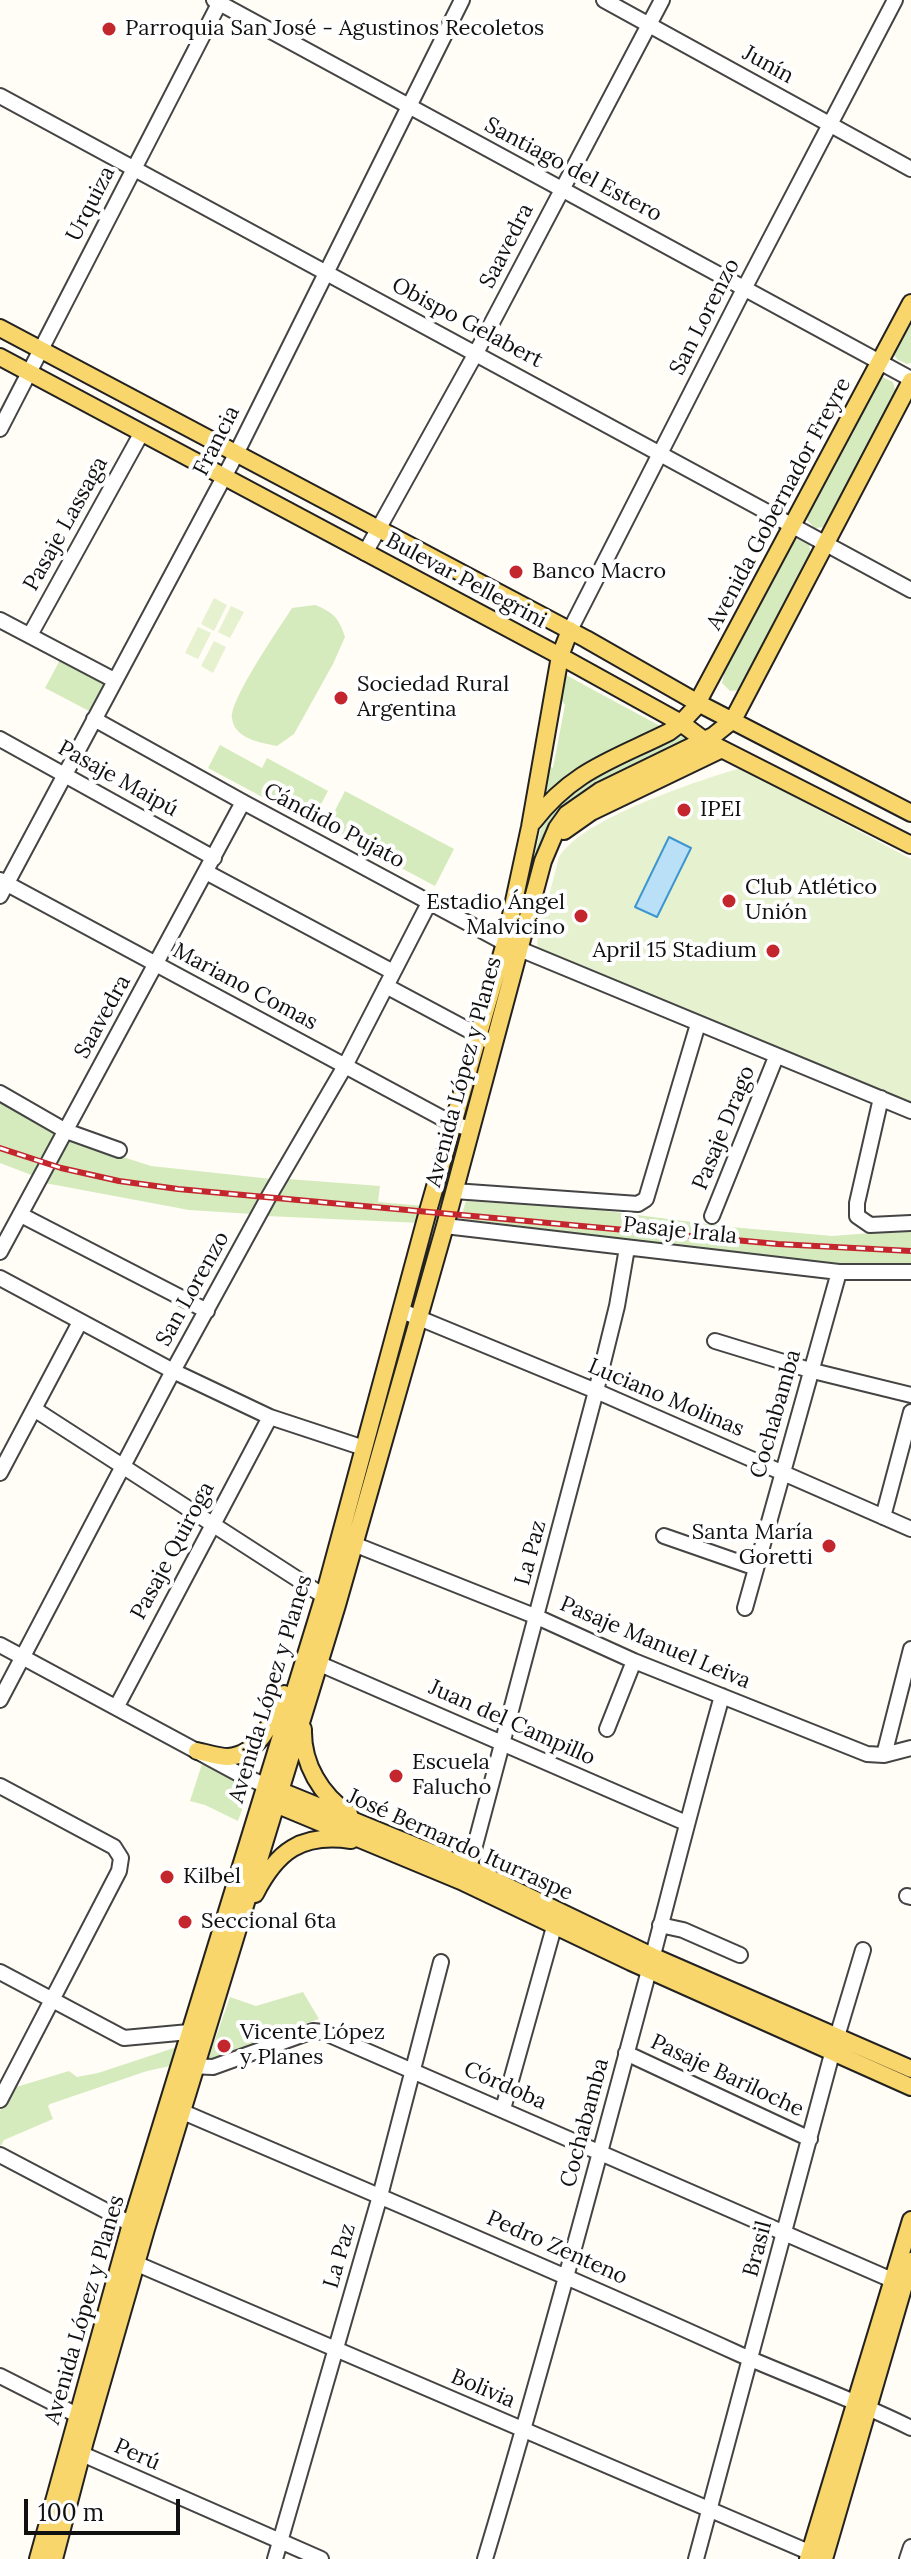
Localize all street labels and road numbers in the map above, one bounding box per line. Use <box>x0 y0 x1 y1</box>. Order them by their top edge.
street label: Junín <box>738 40 798 90</box>
street label: Santiago del Estero <box>480 112 666 228</box>
street label: Urquiza <box>61 162 121 246</box>
street label: Saavedra <box>474 199 540 293</box>
street label: San Lorenzo <box>664 254 746 380</box>
street label: Obispo Gelabert <box>387 272 547 374</box>
street label: Avenida Gobernador Freyre <box>701 373 857 635</box>
street label: Francia <box>188 402 246 480</box>
street label: Pasaje Lassaga <box>18 452 114 596</box>
street label: Bulevar Pellegrini <box>381 527 551 635</box>
street label: Pasaje Maipú <box>53 735 183 823</box>
street label: Cándido Pujato <box>259 778 409 874</box>
street label: Mariano Comas <box>168 938 322 1036</box>
street label: Avenida López y Planes <box>421 954 507 1190</box>
street label: Saavedra <box>69 971 137 1063</box>
street label: Pasaje Drago <box>687 1062 761 1194</box>
street label: Pasaje Irala <box>622 1212 738 1250</box>
street label: San Lorenzo <box>151 1227 235 1351</box>
street label: Cochabamba <box>745 1347 807 1481</box>
street label: Luciano Molinas <box>584 1353 748 1443</box>
street label: Pasaje Quiroga <box>126 1478 220 1624</box>
street label: La Paz <box>510 1518 552 1588</box>
street label: Avenida López y Planes <box>224 1572 318 1806</box>
street label: Pasaje Manuel Leiva <box>556 1591 754 1695</box>
street label: Juan del Campillo <box>425 1674 599 1772</box>
street label: José Bernardo Iturraspe <box>343 1783 577 1907</box>
street label: Pasaje Bariloche <box>646 2029 808 2123</box>
street label: Córdoba <box>460 2056 550 2116</box>
street label: Cochabamba <box>555 2056 615 2190</box>
street label: Avenida López y Planes <box>40 2192 130 2428</box>
street label: Pedro Zenteno <box>483 2205 631 2291</box>
street label: Brasil <box>738 2218 778 2280</box>
street label: La Paz <box>318 2221 362 2291</box>
street label: Bolivia <box>447 2364 519 2414</box>
street label: Perú <box>110 2433 164 2477</box>

